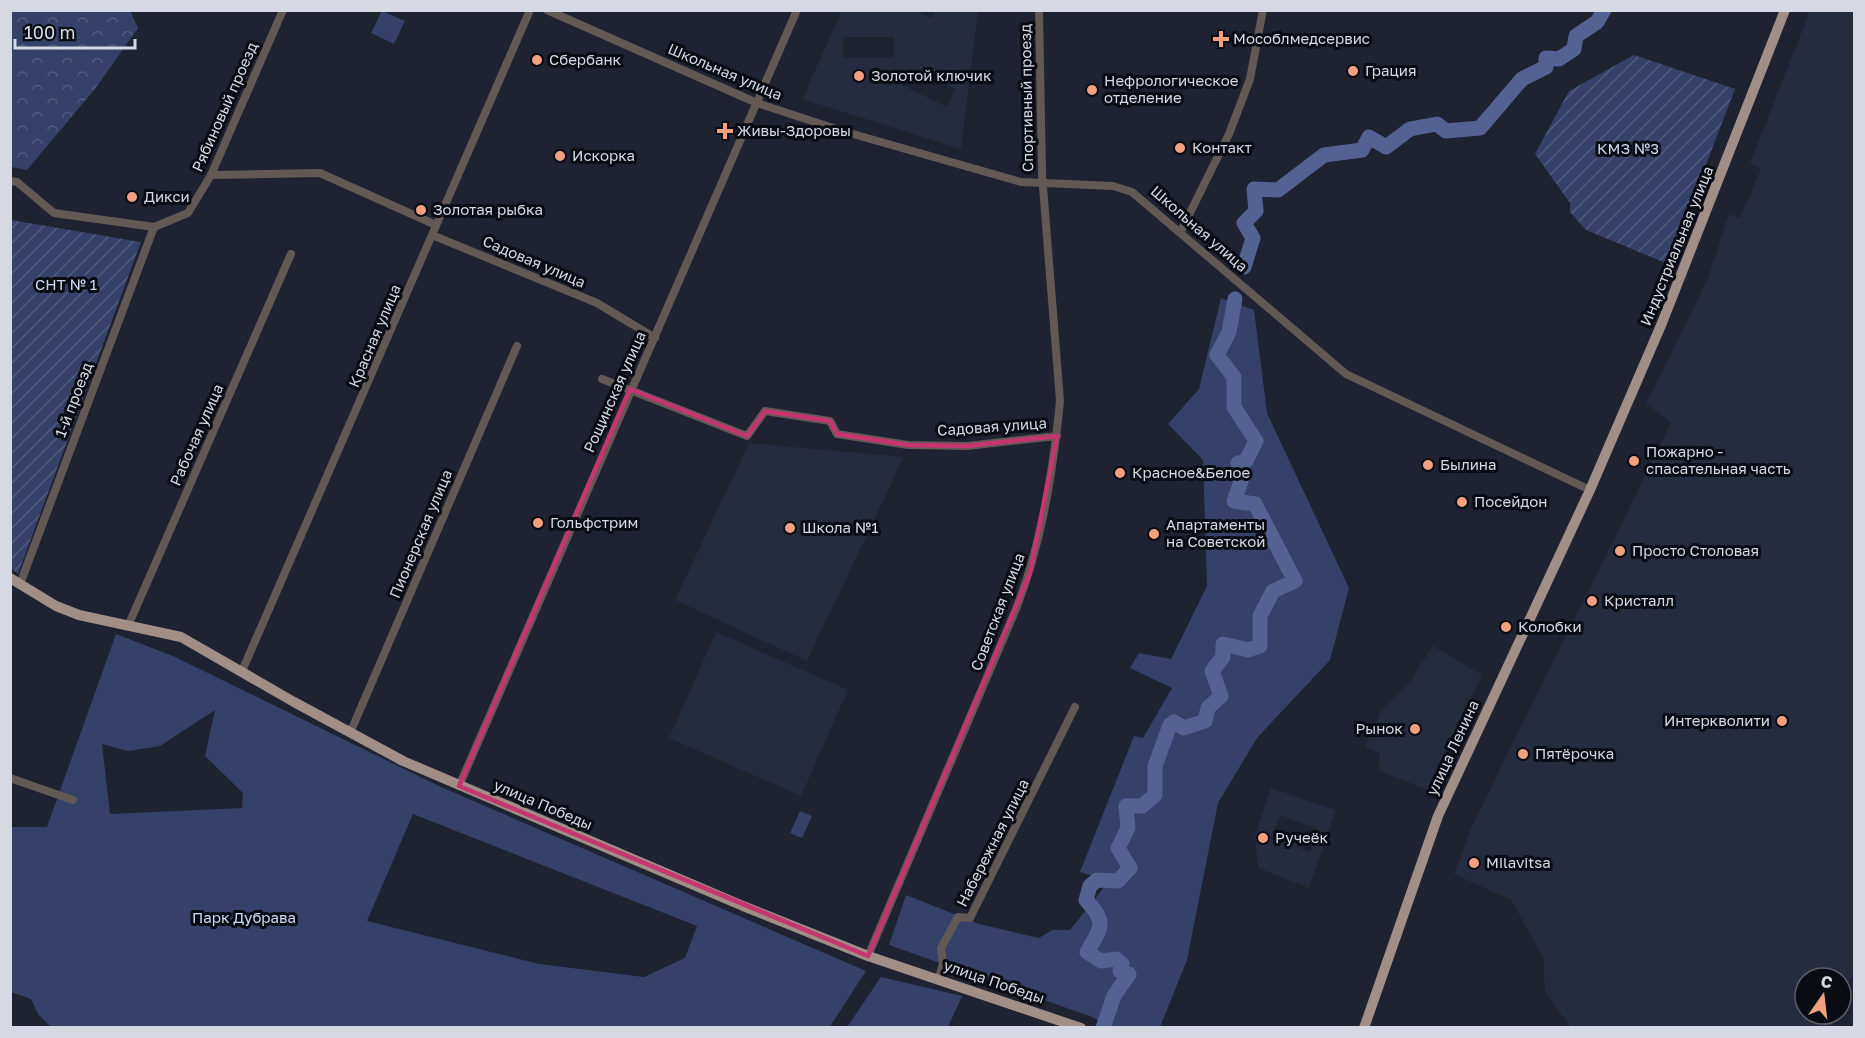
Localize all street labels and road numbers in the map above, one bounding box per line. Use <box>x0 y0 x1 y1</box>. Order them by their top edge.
street label: Спортивный проезд <box>1016 24 1036 172</box>
street label: Рябиновый проезд <box>187 39 261 174</box>
street label: Школьная улица <box>666 39 785 103</box>
street label: Индустриальная улица <box>1636 163 1716 328</box>
street label: Школьная улица <box>1148 181 1252 275</box>
street label: Садовая улица <box>480 231 589 291</box>
street label: Красная улица <box>344 281 404 390</box>
street label: Рощинская улица <box>579 328 649 455</box>
street label: 1-й проезд <box>51 360 96 440</box>
street label: Рабочая улица <box>166 381 227 488</box>
street label: Садовая улица <box>936 413 1047 439</box>
street label: Пионерская улица <box>385 467 455 601</box>
street label: Советская улица <box>966 550 1028 673</box>
street label: улица Ленина <box>1422 697 1482 798</box>
street label: улица Победы <box>491 775 595 833</box>
street label: Набережная улица <box>952 776 1032 909</box>
street label: улица Победы <box>942 955 1047 1007</box>

